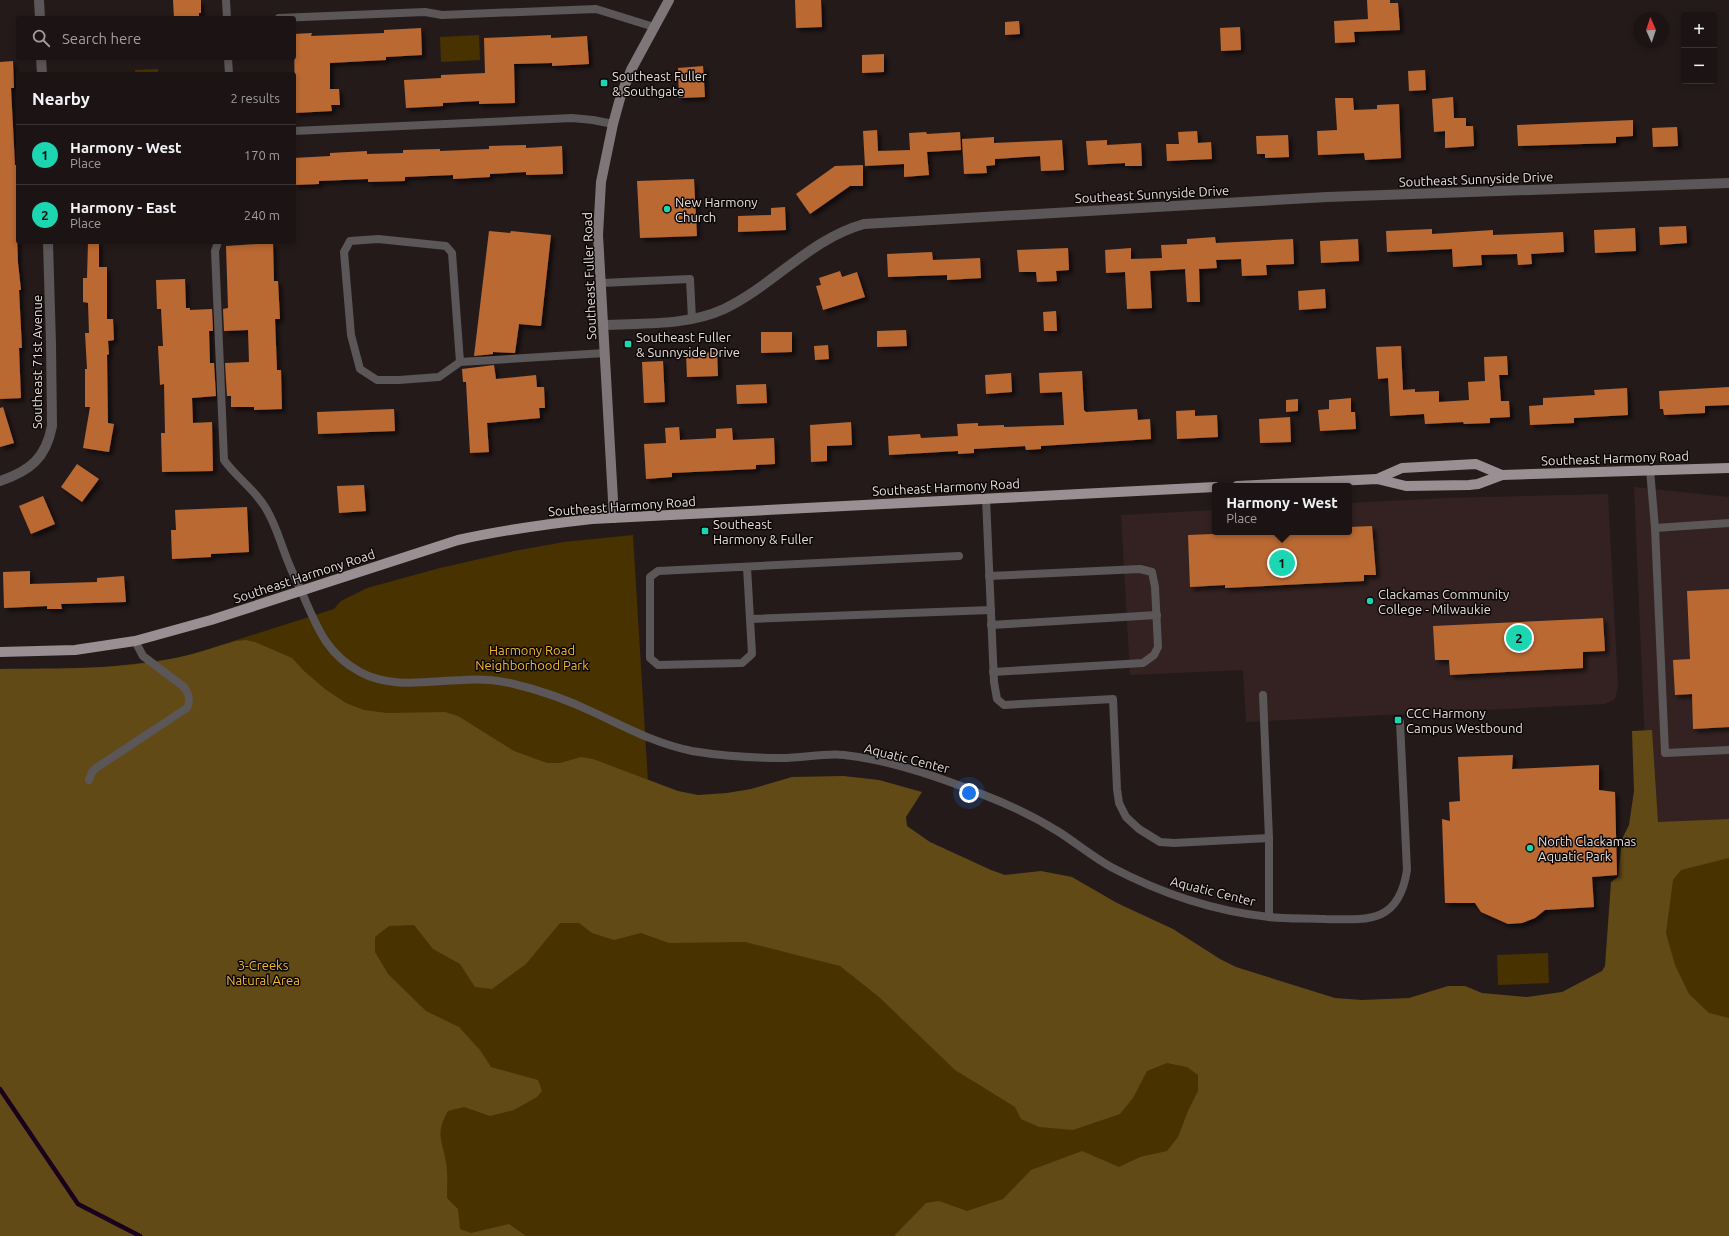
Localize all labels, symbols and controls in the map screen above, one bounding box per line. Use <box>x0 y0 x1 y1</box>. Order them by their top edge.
north arrow <box>1633 12 1669 48</box>
map controls <box>1681 12 1717 84</box>
button: + <box>1681 12 1717 48</box>
search box <box>16 16 296 60</box>
icon: search <box>30 27 52 49</box>
text: Search here <box>62 30 141 47</box>
button: − <box>1681 48 1717 84</box>
place label: Southeast Fuller & Southgate <box>612 69 707 98</box>
marker: Southeast Fuller & Southgate <box>599 78 609 88</box>
text: Nearby <box>32 89 90 108</box>
text: 2 results <box>230 91 280 105</box>
text: Harmony - West <box>70 139 182 156</box>
text: 1 <box>41 148 49 162</box>
text: 170 m <box>244 148 280 162</box>
text: Place <box>70 156 101 170</box>
street label: Southeast Sunnyside Drive <box>1399 169 1553 189</box>
street label: Southeast Sunnyside Drive <box>1074 183 1230 205</box>
place label: New Harmony Church <box>675 195 758 224</box>
text: Harmony - East <box>70 199 176 216</box>
marker: New Harmony Church <box>662 204 672 214</box>
text: 2 <box>41 208 49 222</box>
text: 240 m <box>244 208 280 222</box>
street label: Southeast Fuller Road <box>580 212 598 340</box>
text: Place <box>70 216 101 230</box>
street label: Southeast 71st Avenue <box>30 295 44 429</box>
place label: Southeast Fuller & Sunnyside Drive <box>636 330 740 359</box>
marker: Southeast Fuller & Sunnyside Drive <box>623 339 633 349</box>
street label: Southeast Harmony Road <box>1541 448 1689 468</box>
street label: Southeast Harmony Road <box>872 476 1020 498</box>
popup <box>1212 483 1352 535</box>
street label: Southeast Harmony Road <box>548 494 696 518</box>
text: Harmony - West <box>1226 494 1338 511</box>
text: Place <box>1226 511 1257 525</box>
place label: Southeast Harmony & Fuller <box>713 517 814 546</box>
marker: Southeast Harmony & Fuller <box>700 526 710 536</box>
street label: Southeast Harmony Road <box>231 546 377 606</box>
pin: 1 <box>1269 548 1295 578</box>
place label: Clackamas Community College - Milwaukie <box>1378 587 1509 616</box>
marker: Clackamas Community College - Milwaukie <box>1365 596 1375 606</box>
pin: 2 <box>1506 623 1532 653</box>
park label: Harmony Road Neighborhood Park <box>475 643 589 672</box>
place label: CCC Harmony Campus Westbound <box>1406 706 1523 735</box>
marker: CCC Harmony Campus Westbound <box>1393 715 1403 725</box>
street label: Aquatic Center <box>863 741 951 775</box>
your location <box>959 783 979 803</box>
place label: North Clackamas Aquatic Park <box>1538 834 1637 863</box>
marker: North Clackamas Aquatic Park <box>1525 843 1535 853</box>
street label: Aquatic Center <box>1169 874 1257 908</box>
park label: 3-Creeks Natural Area <box>226 958 300 987</box>

